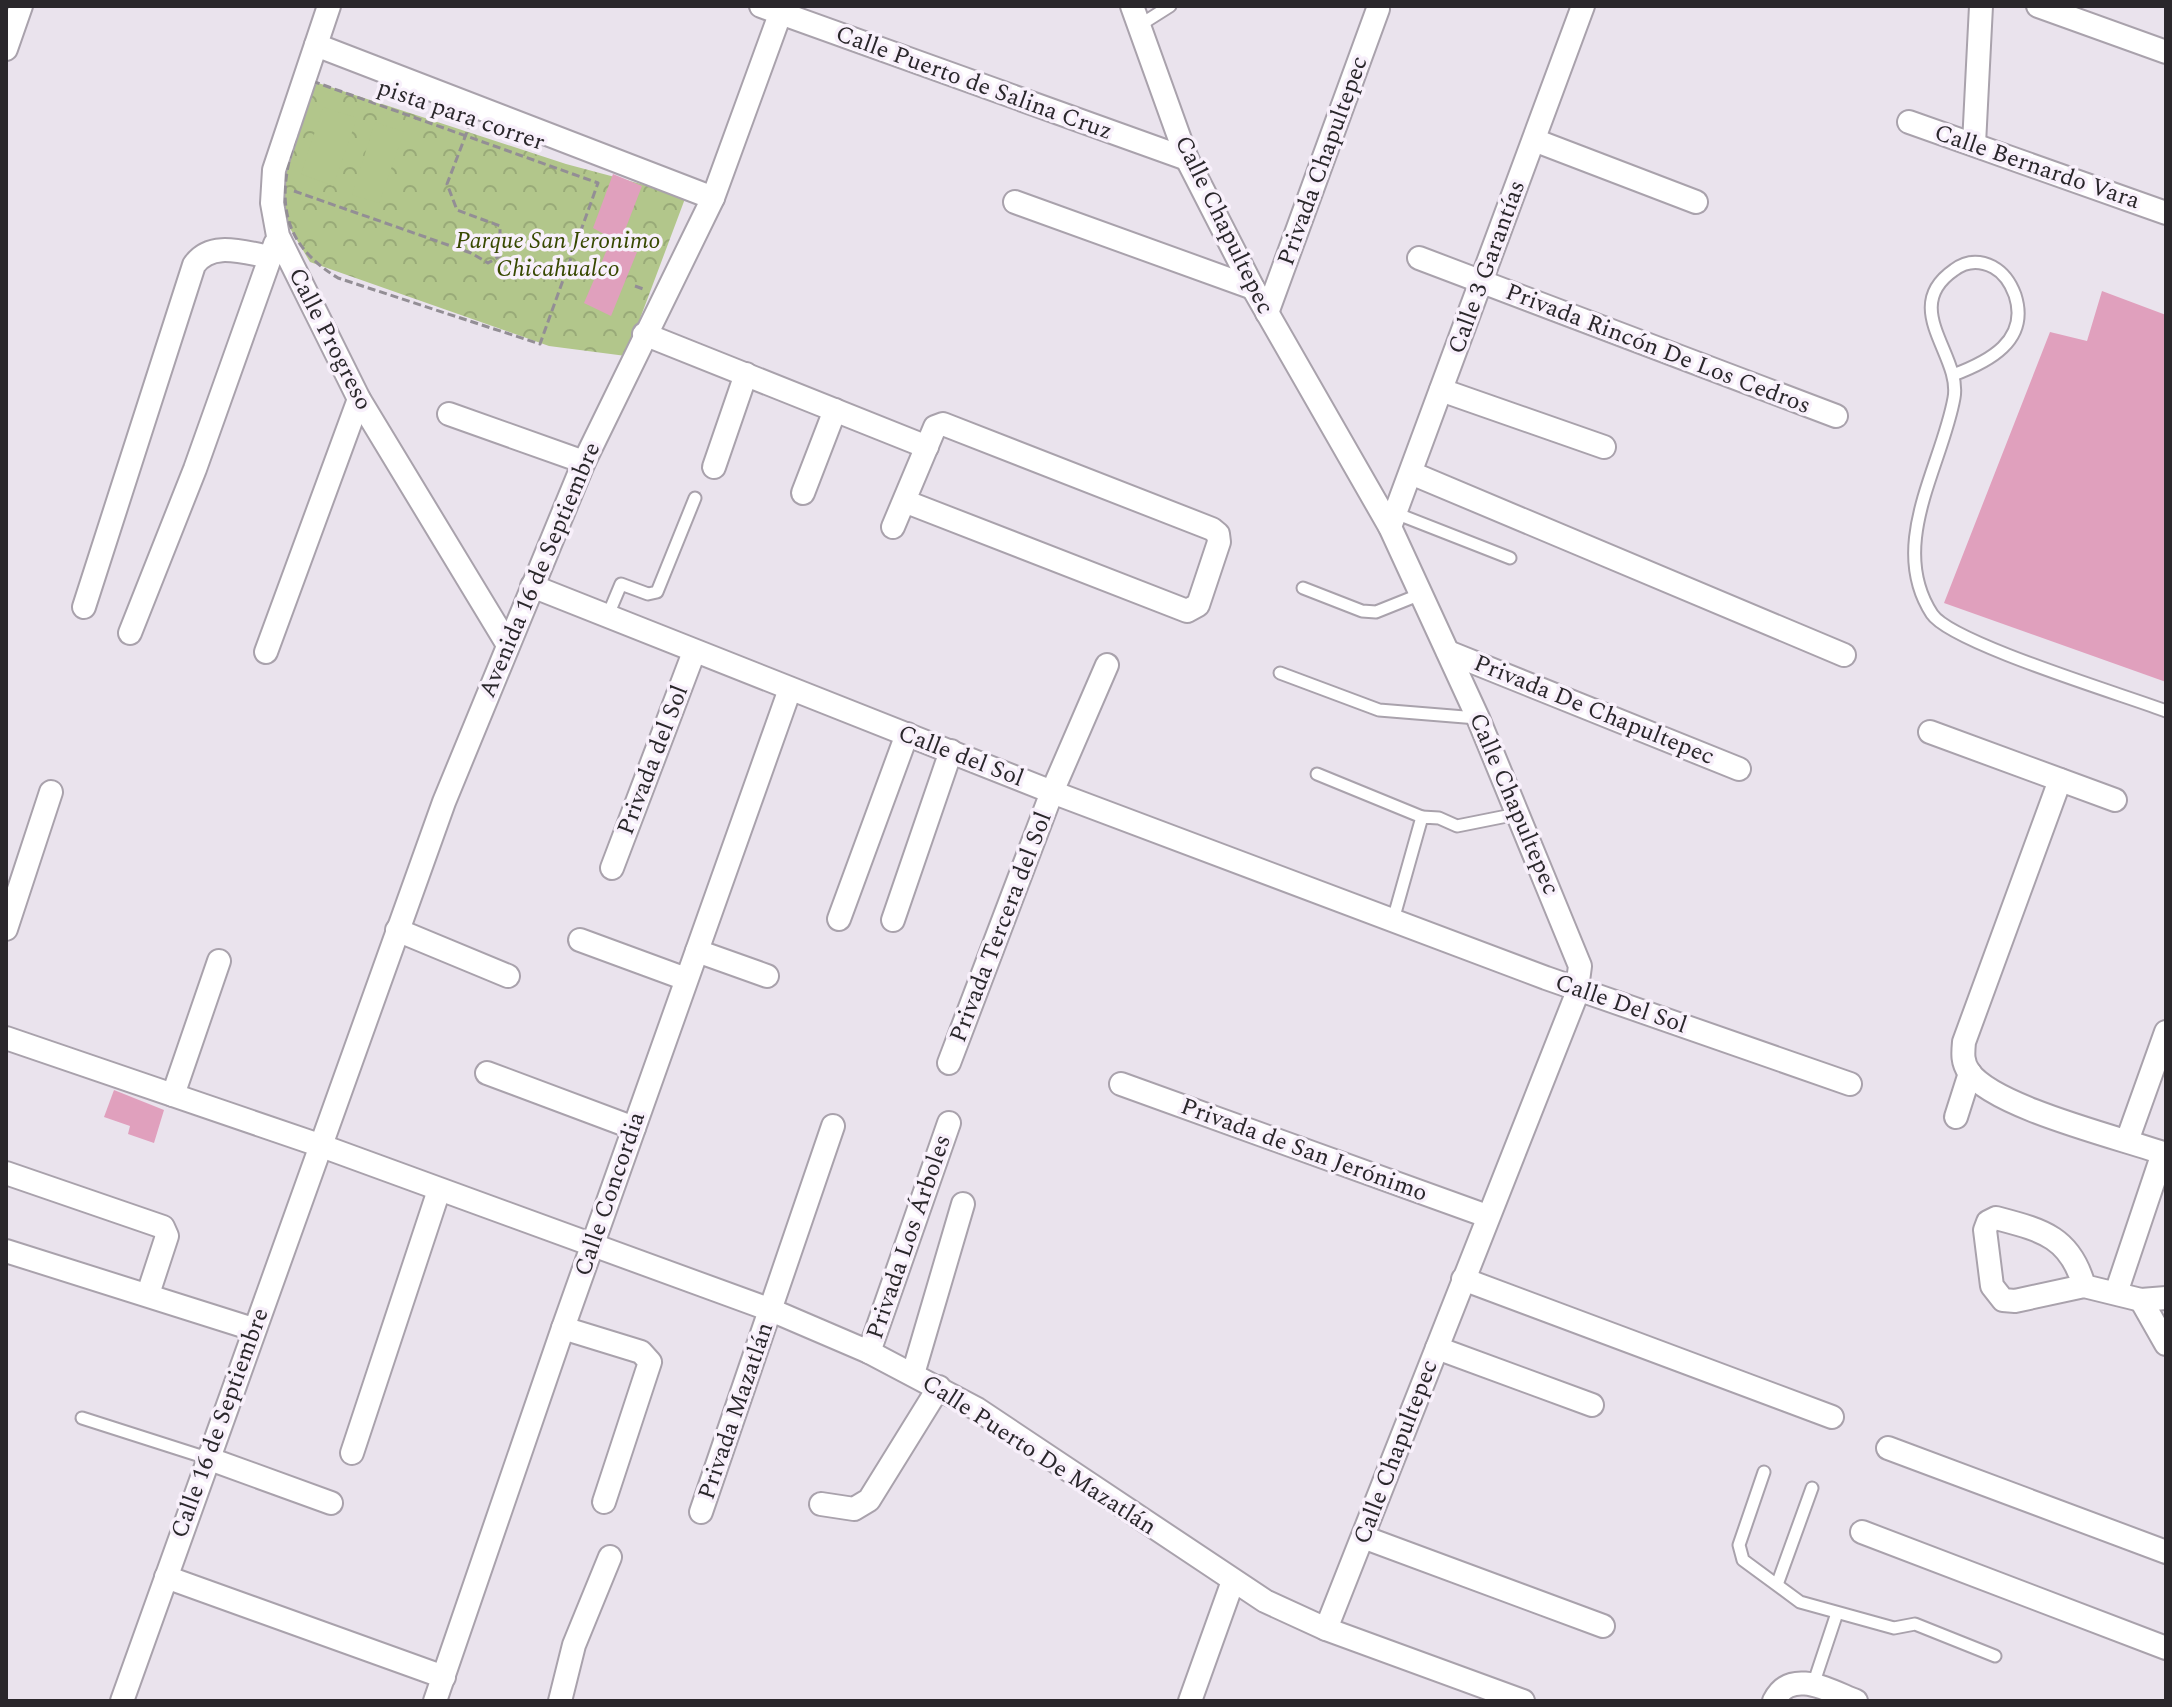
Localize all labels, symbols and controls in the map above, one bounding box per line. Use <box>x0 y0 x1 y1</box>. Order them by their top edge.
street label: Calle Puerto de Salina Cruz <box>831 16 1117 150</box>
street label: Privada Chapultepec <box>1268 51 1378 271</box>
street label: pista para correr <box>372 69 550 161</box>
street label: Calle Bernardo Vara <box>1929 115 2145 219</box>
street label: Calle Chapultepec <box>1165 130 1283 320</box>
street label: Calle 3 Garantías <box>1439 175 1535 359</box>
park label: Parque San Jeronimo Chicahualco <box>456 223 660 287</box>
street label: Calle Progreso <box>279 261 381 417</box>
street label: Privada Rincón De Los Cedros <box>1500 274 1816 424</box>
street label: Avenida 16 de Septiembre <box>470 436 610 704</box>
street label: Privada De Chapultepec <box>1468 645 1720 775</box>
street label: Privada del Sol <box>608 680 698 840</box>
street label: Calle Chapultepec <box>1459 707 1569 901</box>
street label: Calle del Sol <box>893 716 1029 796</box>
street label: Privada Tercera del Sol <box>940 806 1062 1048</box>
street label: Calle Del Sol <box>1550 965 1692 1043</box>
street label: Privada de San Jerónimo <box>1175 1089 1433 1211</box>
street label: Calle Concordia <box>565 1107 655 1281</box>
street label: Privada Los Árboles <box>857 1130 961 1344</box>
street label: Calle 16 de Septiembre <box>162 1303 278 1543</box>
street label: Privada Mazatlán <box>689 1317 783 1505</box>
street label: Calle Chapultepec <box>1344 1355 1448 1549</box>
street label: Calle Puerto De Mazatlán <box>915 1365 1163 1545</box>

